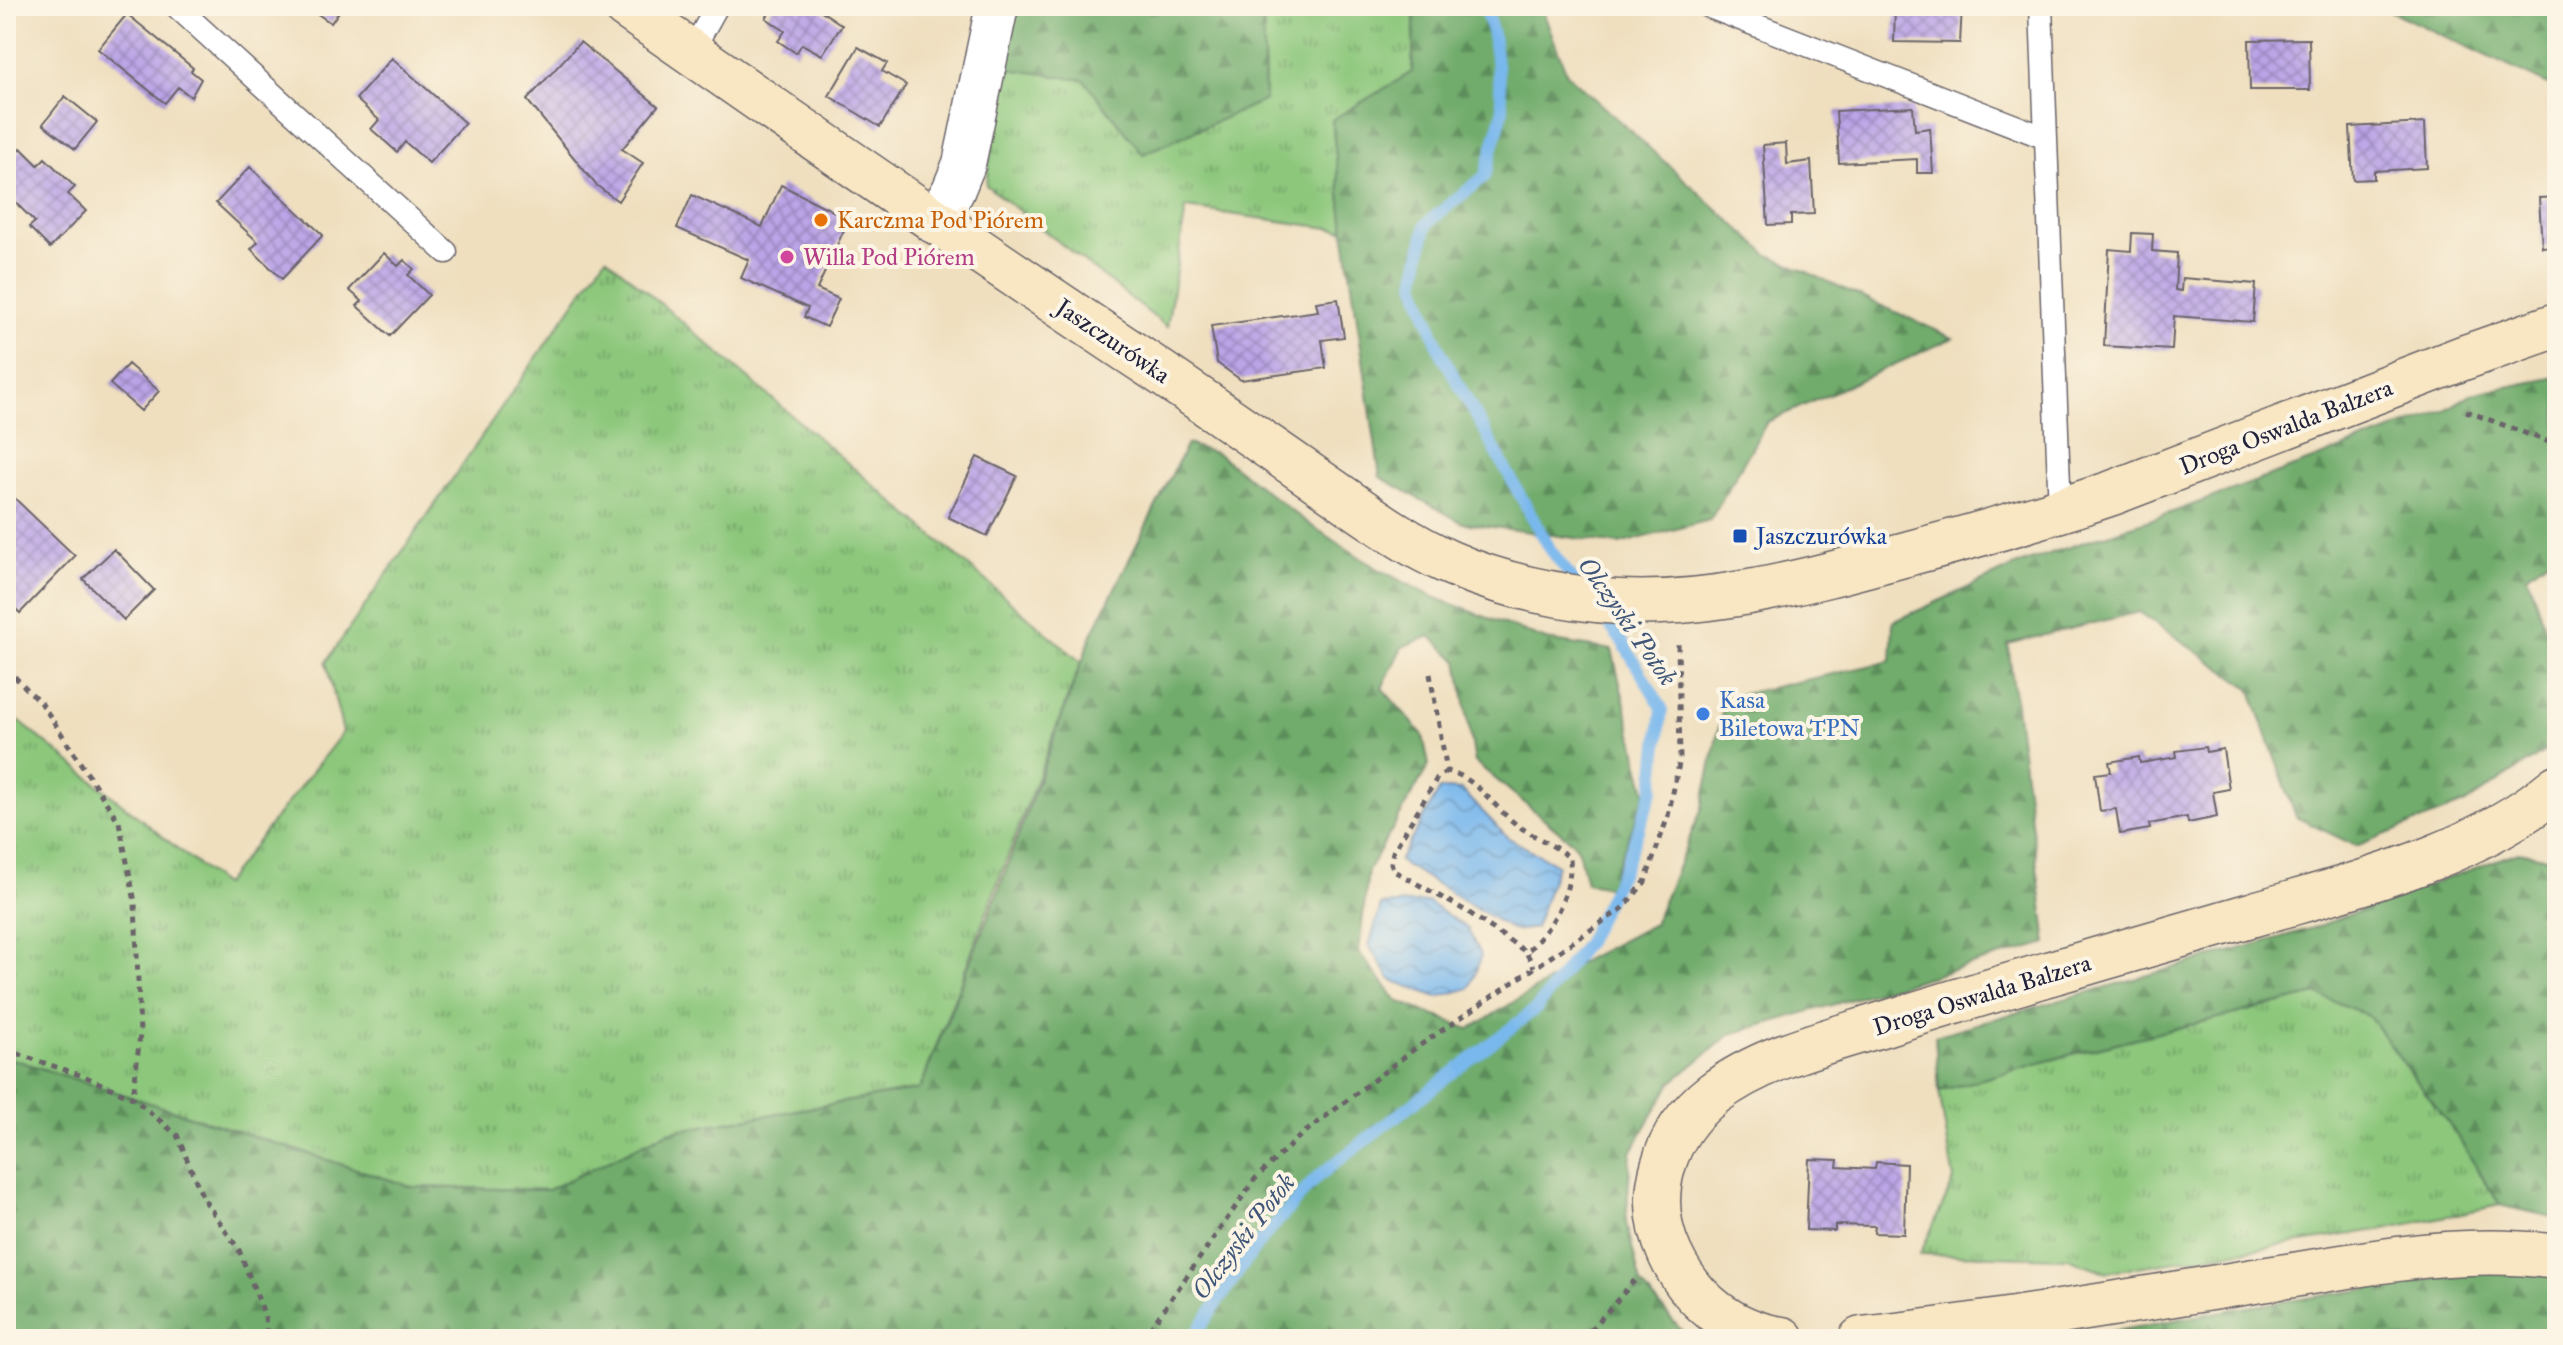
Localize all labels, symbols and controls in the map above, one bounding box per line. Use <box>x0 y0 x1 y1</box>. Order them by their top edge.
place label: Karczma Pod Piórem <box>837 205 1044 235</box>
marker: Karczma Pod Piórem <box>812 211 830 229</box>
place label: Willa Pod Piórem <box>803 242 975 272</box>
marker: Willa Pod Piórem <box>778 248 796 266</box>
street label: Jaszczurówka <box>1048 290 1176 391</box>
street label: Droga Oswalda Balzera <box>2175 372 2398 481</box>
place label: Jaszczurówka <box>1753 521 1888 551</box>
marker: Jaszczurówka <box>1731 527 1749 545</box>
water label: Olczyski Potok <box>1572 550 1684 692</box>
place label: Kasa Biletowa TPN <box>1719 685 1860 743</box>
marker: Kasa Biletowa TPN <box>1694 705 1712 723</box>
street label: Droga Oswalda Balzera <box>1870 947 2095 1042</box>
water label: Olczyski Potok <box>1184 1167 1302 1305</box>

